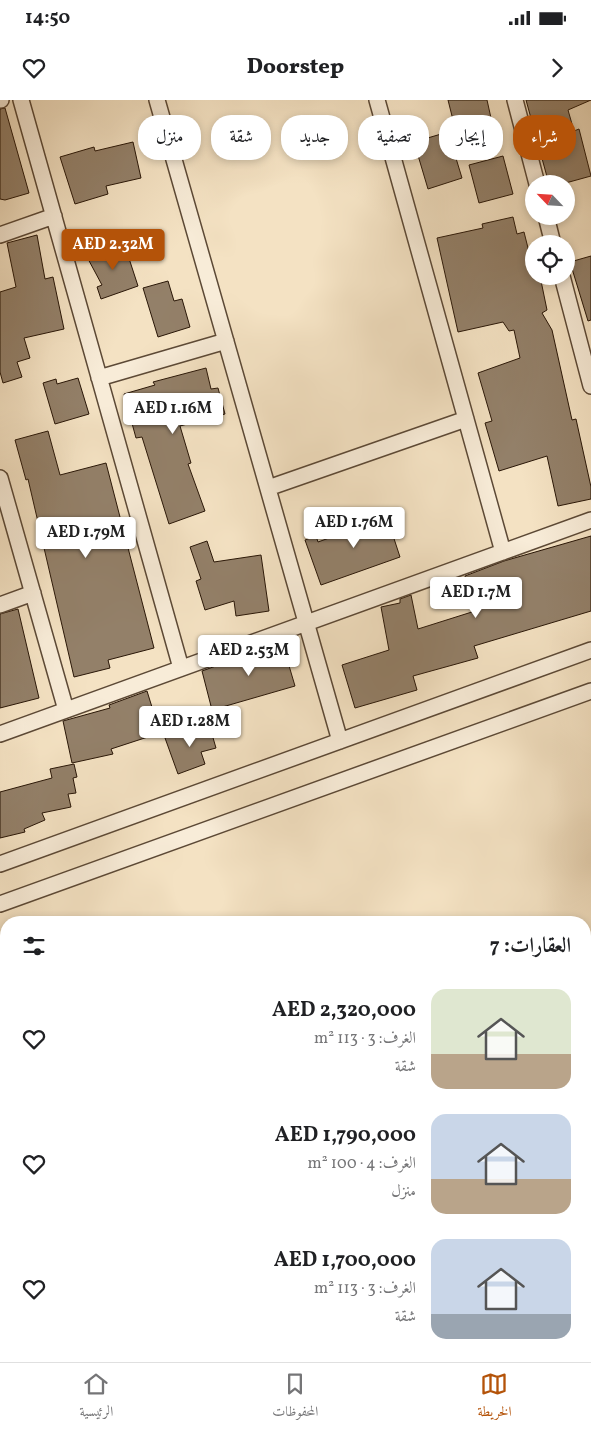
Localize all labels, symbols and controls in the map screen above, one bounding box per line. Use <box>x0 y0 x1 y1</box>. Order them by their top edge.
text: 14:50 <box>25 5 70 31</box>
text: Doorstep <box>247 52 344 83</box>
icon: heart <box>20 54 48 82</box>
icon: forward <box>543 54 571 82</box>
chip: منزل <box>138 115 201 160</box>
chip: شقة <box>211 115 271 160</box>
chip: جديد <box>281 115 348 160</box>
chip: تصفية <box>358 115 429 160</box>
chip: إيجار <box>439 115 503 160</box>
chip: شراء <box>513 115 576 160</box>
north arrow <box>525 175 575 225</box>
map controls <box>525 175 575 285</box>
pin: AED 2.32M <box>56 228 170 271</box>
text: AED 2.32M <box>73 234 153 256</box>
button: locate <box>525 235 575 285</box>
pin: AED 1.16M <box>116 392 230 435</box>
text: AED 1.16M <box>134 398 212 420</box>
pin: AED 1.76M <box>297 506 411 549</box>
text: AED 1.76M <box>315 512 393 534</box>
pin: AED 1.79M <box>29 516 143 559</box>
text: AED 1.79M <box>47 522 125 544</box>
pin: AED 1.7M <box>424 576 528 619</box>
text: AED 1.7M <box>441 582 511 604</box>
pin: AED 2.53M <box>192 634 306 677</box>
text: AED 2.53M <box>209 640 289 662</box>
pin: AED 1.28M <box>133 706 247 748</box>
text: AED 1.28M <box>150 711 230 733</box>
icon: filters <box>20 932 48 960</box>
text: العقارات: 7 <box>490 932 571 961</box>
text: AED 2,320,000 <box>272 996 416 1025</box>
icon: home <box>471 1009 531 1069</box>
icon: heart <box>20 1025 48 1053</box>
text: الغرف: 3 · 113 m² <box>314 1028 416 1050</box>
text: شقة <box>395 1056 416 1078</box>
text: AED 1,790,000 <box>275 1121 416 1150</box>
icon: home <box>471 1134 531 1194</box>
icon: heart <box>20 1150 48 1178</box>
text: الغرف: 4 · 100 m² <box>308 1153 416 1175</box>
text: منزل <box>391 1181 416 1203</box>
text: AED 1,700,000 <box>274 1246 416 1275</box>
icon: home <box>471 1259 531 1319</box>
icon: heart <box>20 1275 48 1303</box>
text: الغرف: 3 · 113 m² <box>314 1278 416 1300</box>
text: شقة <box>395 1306 416 1328</box>
tab: الرئيسية <box>80 1370 113 1425</box>
tab: المحفوظات <box>272 1370 318 1425</box>
tab: الخريطة <box>477 1370 511 1425</box>

